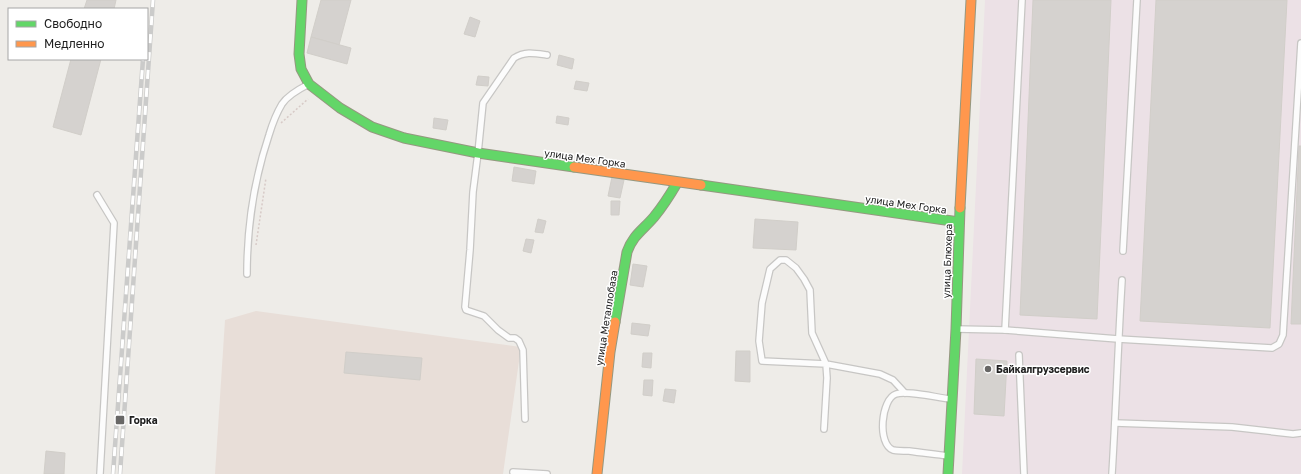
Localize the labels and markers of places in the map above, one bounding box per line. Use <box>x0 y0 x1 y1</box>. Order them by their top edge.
place label: Байкалгрузсервис <box>996 363 1090 375</box>
marker: Байкалгрузсервис <box>983 364 993 374</box>
marker: Горка <box>114 414 126 426</box>
place label: Горка <box>129 414 158 426</box>

